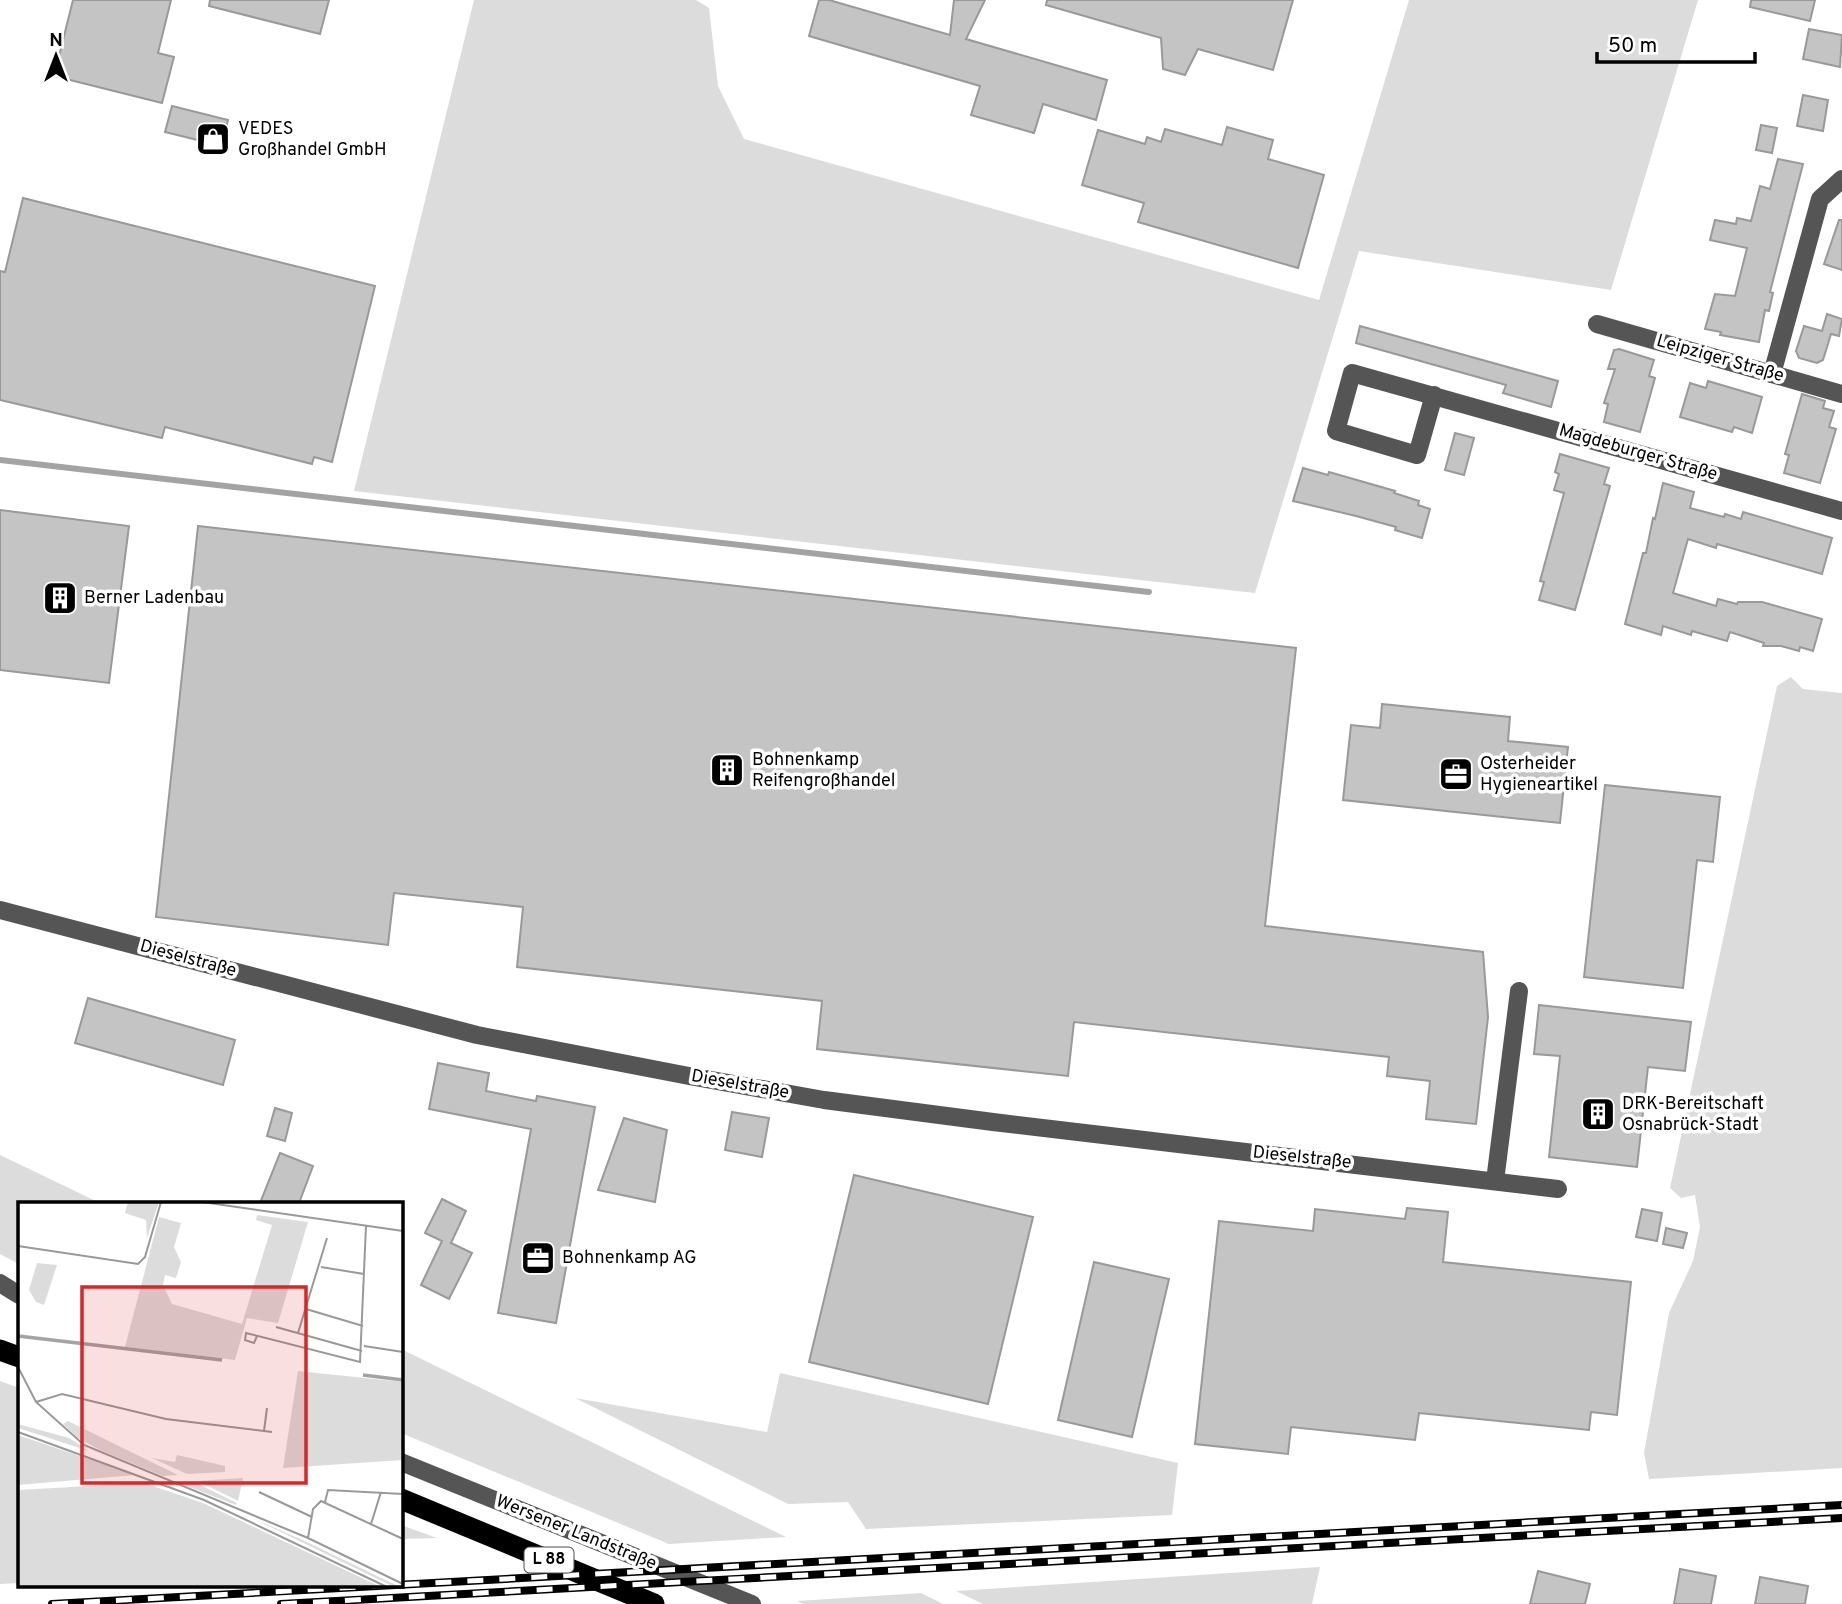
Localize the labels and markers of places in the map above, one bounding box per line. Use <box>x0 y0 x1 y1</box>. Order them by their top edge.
place label: VEDES Großhandel GmbH <box>238 118 387 162</box>
shop icon: VEDES Großhandel GmbH <box>194 120 232 158</box>
building icon: Berner Ladenbau <box>41 579 79 617</box>
place label: Berner Ladenbau <box>84 587 224 610</box>
place label: Bohnenkamp Reifengroßhandel <box>752 749 895 793</box>
building icon: Bohnenkamp Reifengroßhandel <box>708 751 746 789</box>
place label: Osterheider Hygieneartikel <box>1480 753 1598 797</box>
office icon: Osterheider Hygieneartikel <box>1437 755 1475 793</box>
place label: DRK-Bereitschaft Osnabrück-Stadt <box>1622 1093 1764 1137</box>
building icon: DRK-Bereitschaft Osnabrück-Stadt <box>1579 1095 1617 1133</box>
office icon: Bohnenkamp AG <box>519 1239 557 1277</box>
place label: Bohnenkamp AG <box>562 1247 697 1270</box>

